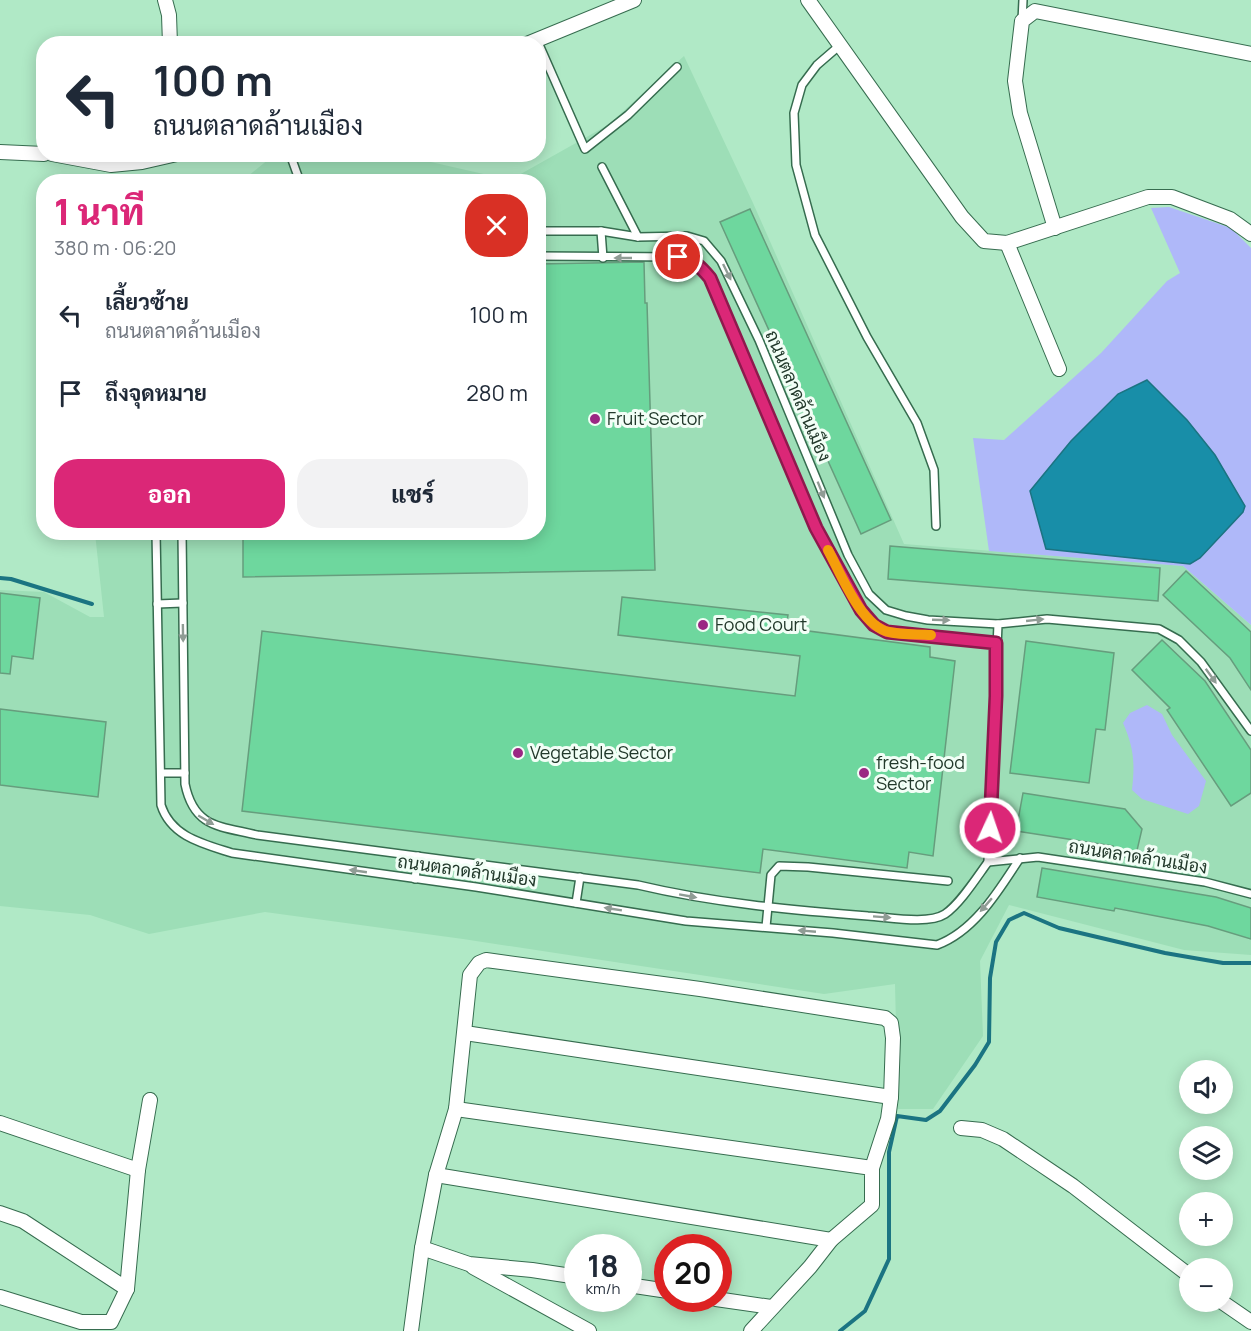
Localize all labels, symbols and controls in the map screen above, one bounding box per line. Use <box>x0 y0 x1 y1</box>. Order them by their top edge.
text: 100 m <box>153 51 273 109</box>
icon: left <box>54 60 132 138</box>
text: ถนนตลาดล้านเมือง <box>153 106 363 143</box>
text: 1 นาที <box>54 187 144 236</box>
button: close <box>465 194 528 257</box>
pin <box>652 231 703 282</box>
text: 380 m · 06:20 <box>54 234 177 261</box>
icon: arrive <box>661 240 694 273</box>
one-way arrow <box>614 253 633 263</box>
one-way arrow <box>722 264 731 281</box>
text: เลี้ยวซ้าย <box>105 287 189 317</box>
icon: left <box>54 299 87 332</box>
text: 100 m <box>470 300 528 330</box>
text: ถนนตลาดล้านเมือง <box>105 317 261 344</box>
street label: ถนนตลาดล้านเมือง <box>760 326 837 465</box>
icon: arrive <box>54 377 87 410</box>
text: ถึงจุดหมาย <box>105 378 207 408</box>
text: 280 m <box>466 378 528 408</box>
place label: Fruit Sector <box>607 406 704 430</box>
marker: Fruit Sector <box>588 412 602 426</box>
button: ออก <box>54 459 285 528</box>
button: แชร์ <box>297 459 528 528</box>
one-way arrow <box>816 481 826 499</box>
place label: Food Court <box>715 612 807 636</box>
one-way arrow <box>932 615 951 625</box>
one-way arrow <box>1026 615 1045 625</box>
marker: Food Court <box>696 618 710 632</box>
one-way arrow <box>178 623 188 642</box>
one-way arrow <box>1205 667 1217 683</box>
place label: Vegetable Sector <box>530 740 674 764</box>
marker: Vegetable Sector <box>511 746 525 760</box>
place label: fresh-food Sector <box>876 750 965 795</box>
marker: fresh-food Sector <box>857 766 871 780</box>
position arrow <box>958 796 1022 860</box>
one-way arrow <box>198 814 214 825</box>
street label: ถนนตลาดล้านเมือง <box>1067 833 1209 879</box>
street label: ถนนตลาดล้านเมือง <box>396 848 538 892</box>
one-way arrow <box>348 866 367 875</box>
one-way arrow <box>679 892 698 901</box>
one-way arrow <box>979 898 993 913</box>
one-way arrow <box>603 904 622 913</box>
one-way arrow <box>873 912 892 921</box>
one-way arrow <box>797 926 816 936</box>
map controls <box>1179 1060 1233 1312</box>
button: sound <box>1179 1060 1233 1114</box>
button: layers <box>1179 1126 1233 1180</box>
button: + <box>1179 1192 1233 1246</box>
speed limit sign: 20 <box>654 1234 732 1312</box>
text: 18 <box>587 1245 619 1286</box>
button: − <box>1179 1258 1233 1312</box>
text: km/h <box>586 1278 620 1299</box>

